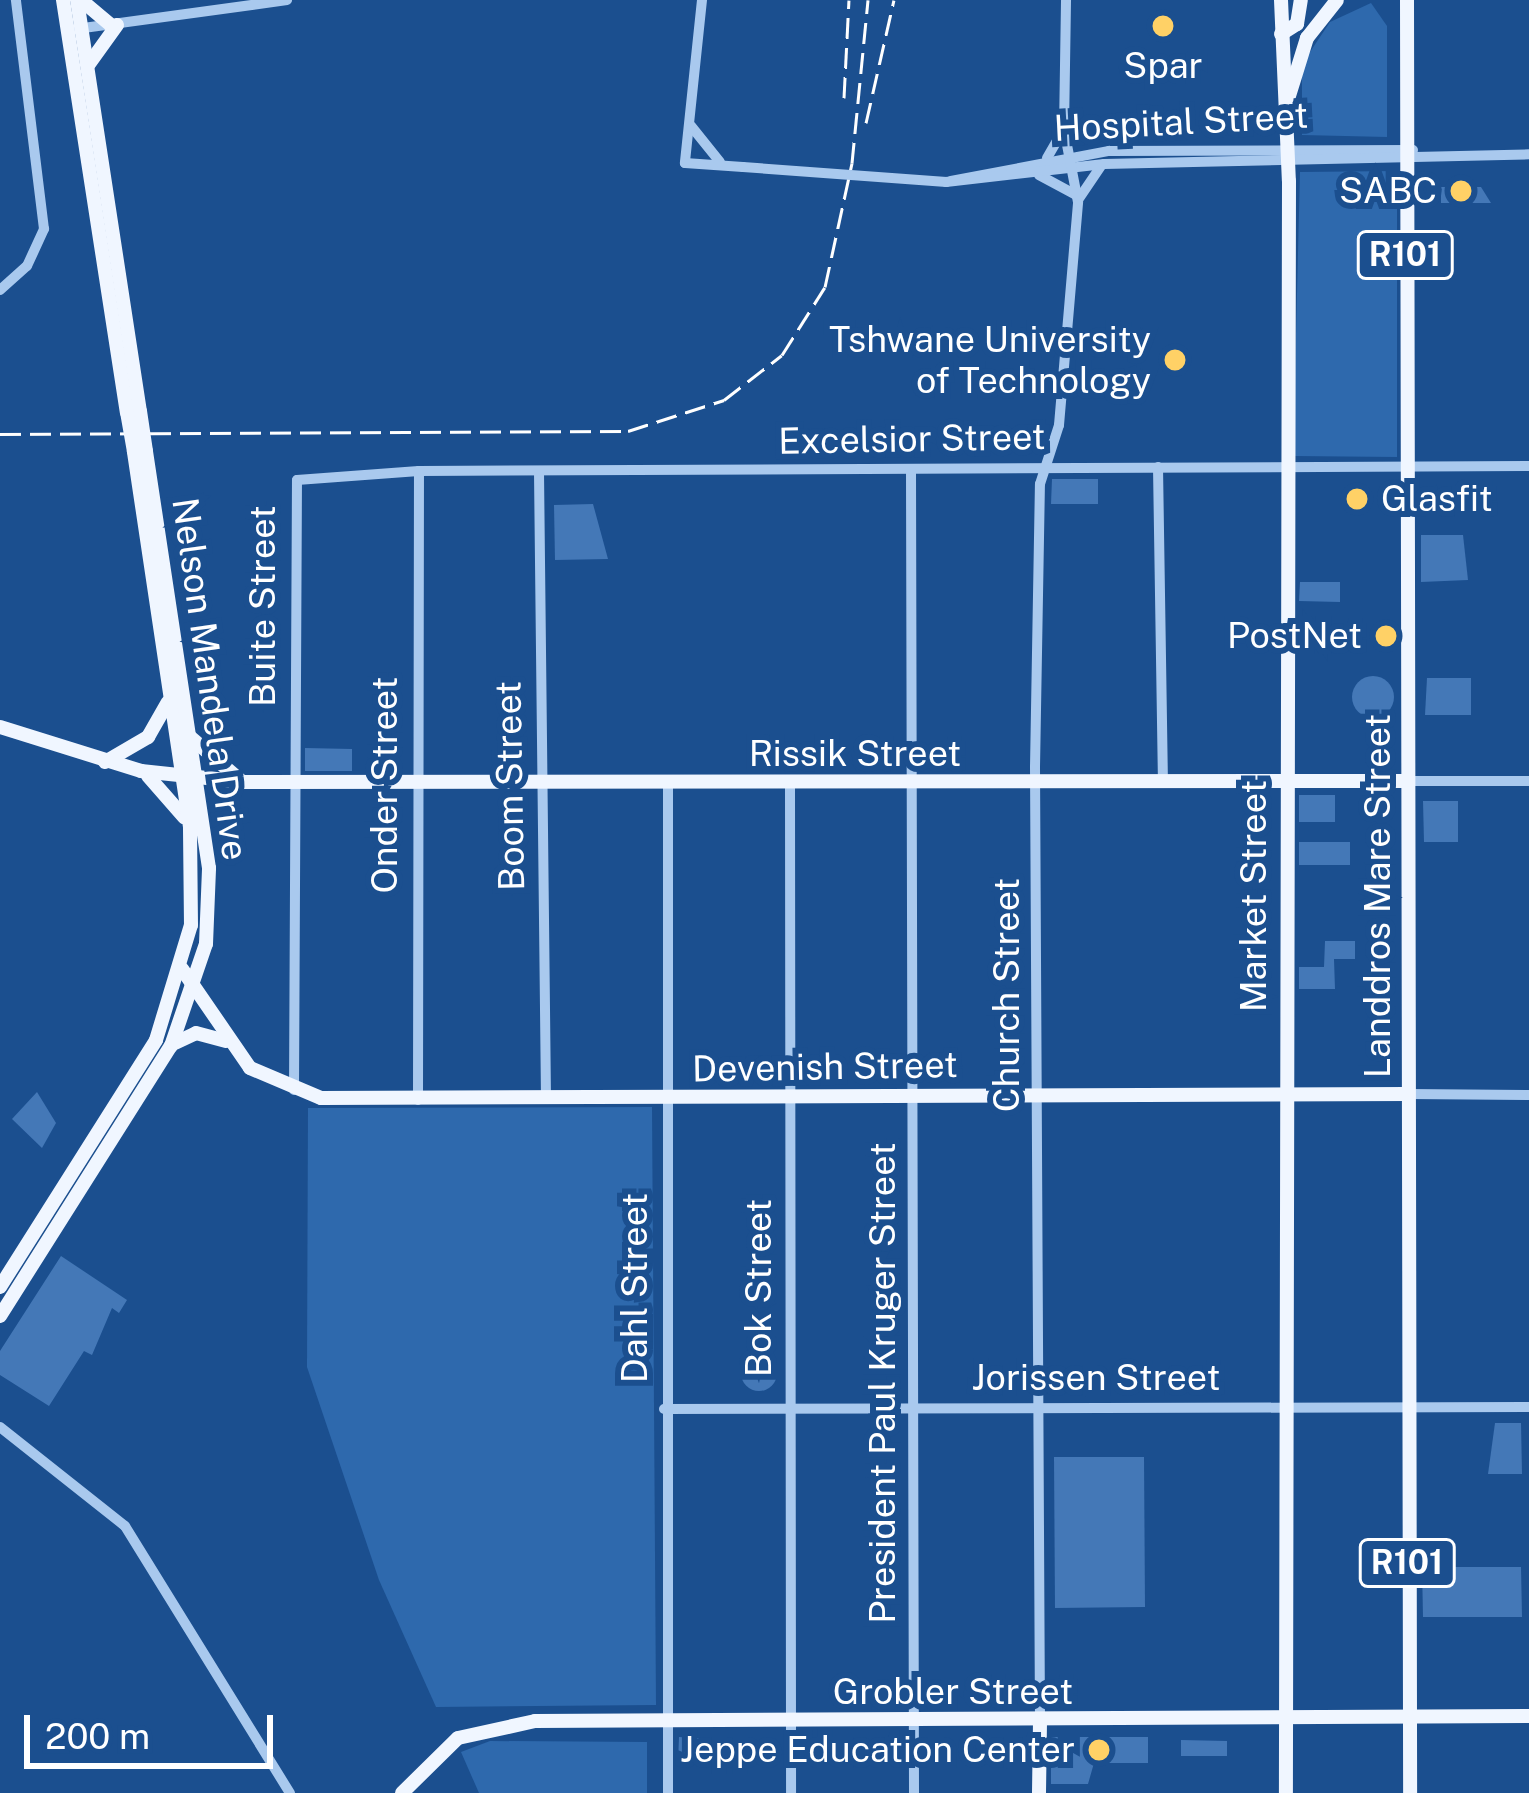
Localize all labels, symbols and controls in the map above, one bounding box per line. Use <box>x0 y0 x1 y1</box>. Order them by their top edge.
marker: Spar <box>1150 13 1176 39</box>
place label: Spar <box>1123 44 1203 88</box>
street label: Hospital Street <box>1053 94 1309 150</box>
place label: SABC <box>1339 169 1437 213</box>
marker: SABC <box>1448 178 1474 204</box>
road number: R101 <box>1354 228 1456 282</box>
place label: Tshwane University of Technology <box>829 317 1151 402</box>
marker: Tshwane University of Technology <box>1162 347 1188 373</box>
street label: Excelsior Street <box>778 415 1046 463</box>
place label: Glasfit <box>1381 477 1493 521</box>
marker: Glasfit <box>1344 486 1370 512</box>
street label: Nelson Mandela Drive <box>163 495 257 863</box>
street label: Buite Street <box>241 505 285 707</box>
place label: PostNet <box>1227 614 1362 658</box>
marker: PostNet <box>1373 623 1399 649</box>
street label: Onder Street <box>363 677 407 893</box>
street label: Boom Street <box>487 681 533 891</box>
street label: Landdros Mare Street <box>1356 714 1400 1078</box>
street label: Rissik Street <box>749 732 961 776</box>
street label: Market Street <box>1232 780 1276 1012</box>
street label: Church Street <box>985 878 1029 1112</box>
street label: Devenish Street <box>692 1043 958 1091</box>
street label: President Paul Kruger Street <box>861 1142 905 1624</box>
street label: Dahl Street <box>613 1193 657 1383</box>
street label: Bok Street <box>737 1199 781 1377</box>
street label: Jorissen Street <box>972 1356 1220 1400</box>
road number: R101 <box>1356 1536 1458 1590</box>
street label: Grobler Street <box>833 1670 1073 1714</box>
scale bar <box>30 1691 279 1765</box>
text: 200 m <box>45 1715 150 1757</box>
place label: Jeppe Education Center <box>680 1728 1075 1772</box>
marker: Jeppe Education Center <box>1086 1737 1112 1763</box>

